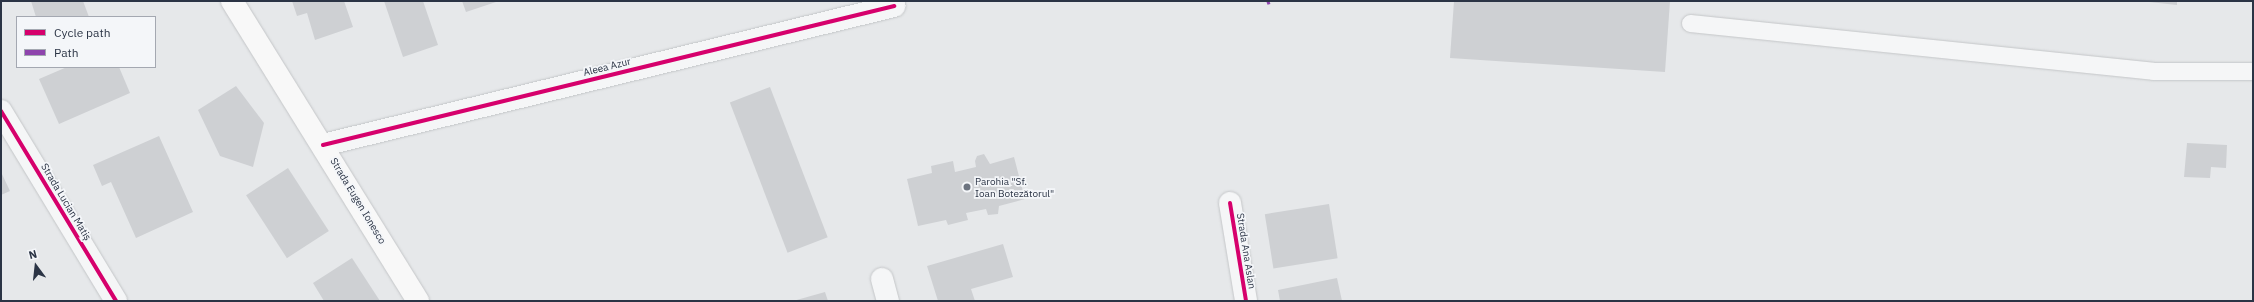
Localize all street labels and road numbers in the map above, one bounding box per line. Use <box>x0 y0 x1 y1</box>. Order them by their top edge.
street label: Aleea Azur <box>582 55 632 79</box>
street label: Strada Eugen Ionesco <box>328 156 388 246</box>
street label: Strada Lucian Matiș <box>38 161 94 243</box>
street label: Strada Ana Aslan <box>1234 212 1258 290</box>

